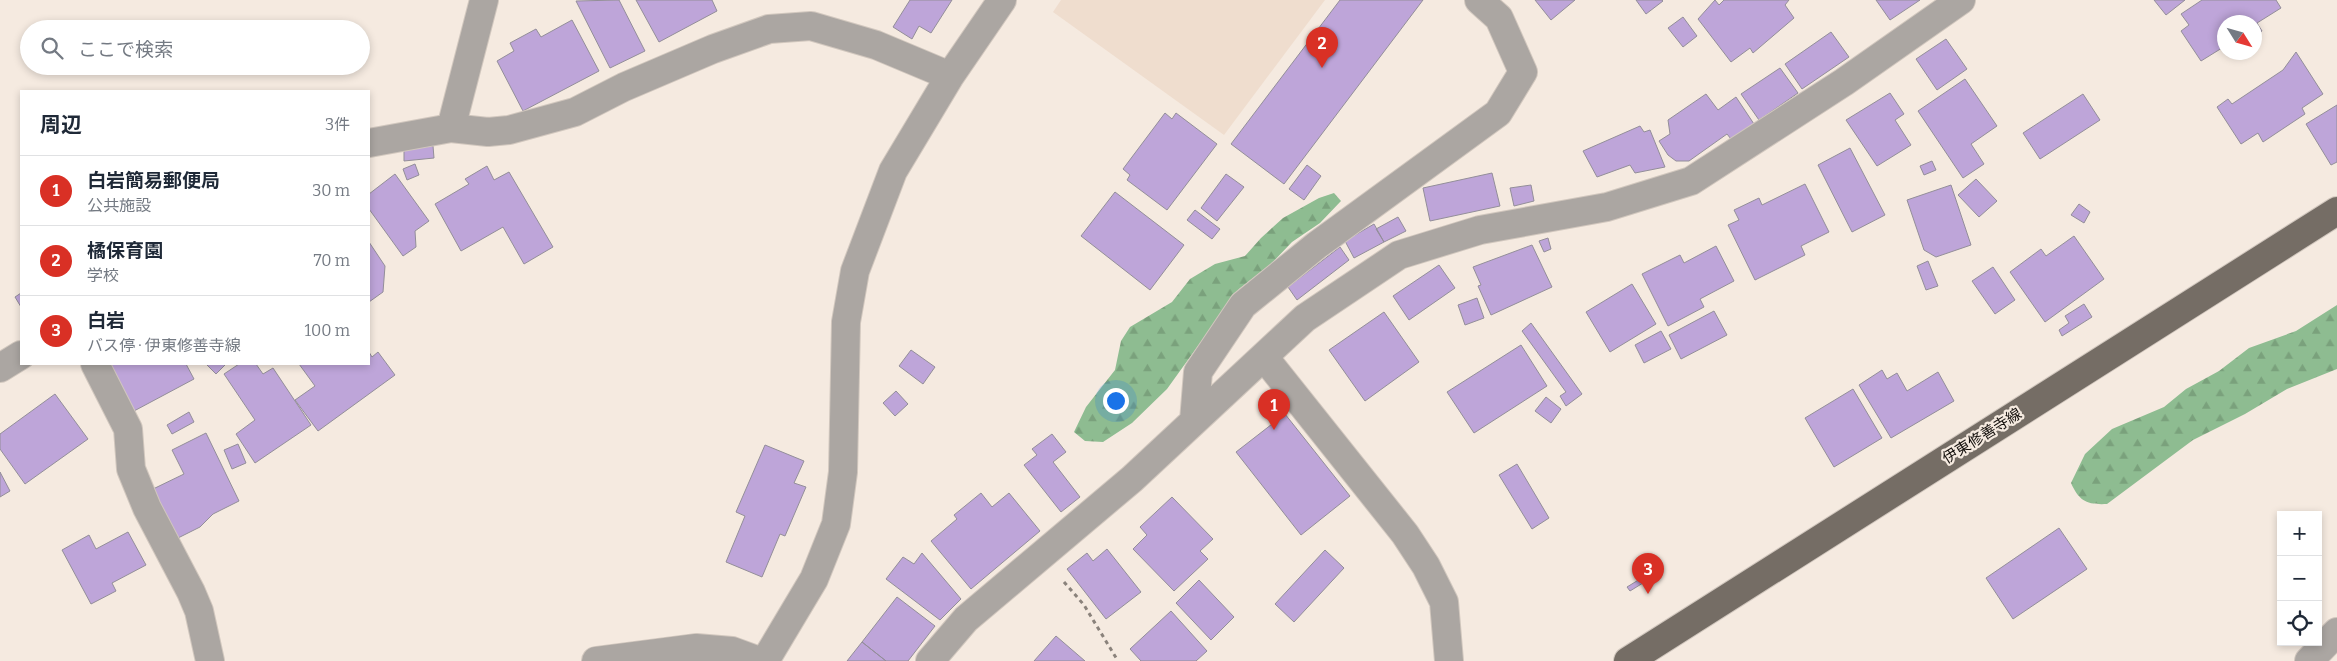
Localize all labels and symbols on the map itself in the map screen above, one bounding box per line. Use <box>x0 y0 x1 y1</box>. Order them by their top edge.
north arrow <box>2217 15 2262 60</box>
pin: 2 <box>1306 27 1338 68</box>
your location <box>1103 388 1129 414</box>
pin: 1 <box>1258 389 1290 430</box>
street label: 伊東修善寺線 <box>1939 405 2025 467</box>
pin: 3 <box>1632 553 1664 594</box>

